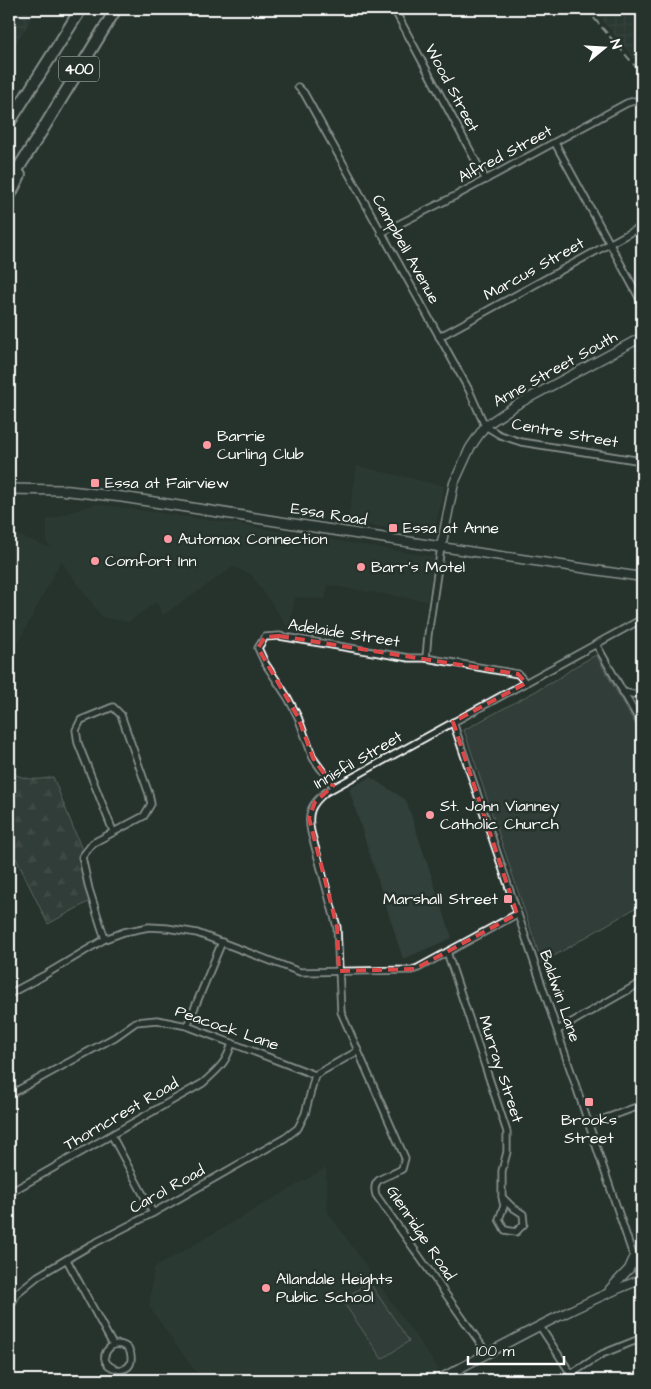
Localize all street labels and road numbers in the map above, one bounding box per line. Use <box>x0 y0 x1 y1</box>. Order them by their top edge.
street label: Wood Street <box>420 40 485 136</box>
road number: 400 <box>59 56 99 82</box>
street label: Alfred Street <box>454 120 556 188</box>
street label: Campbell Avenue <box>367 190 445 308</box>
street label: Marcus Street <box>480 232 589 306</box>
street label: Anne Street South <box>489 326 621 412</box>
street label: Centre Street <box>510 413 620 453</box>
street label: Essa Road <box>289 497 369 531</box>
street label: Adelaide Street <box>287 613 402 653</box>
street label: Innisfil Street <box>310 725 407 794</box>
street label: Baldwin Lane <box>534 947 586 1045</box>
street label: Peacock Lane <box>172 1000 282 1056</box>
street label: Murray Street <box>472 1012 529 1126</box>
street label: Thorncrest Road <box>60 1072 182 1156</box>
street label: Carol Road <box>125 1159 209 1219</box>
street label: Glenridge Road <box>380 1181 461 1285</box>

